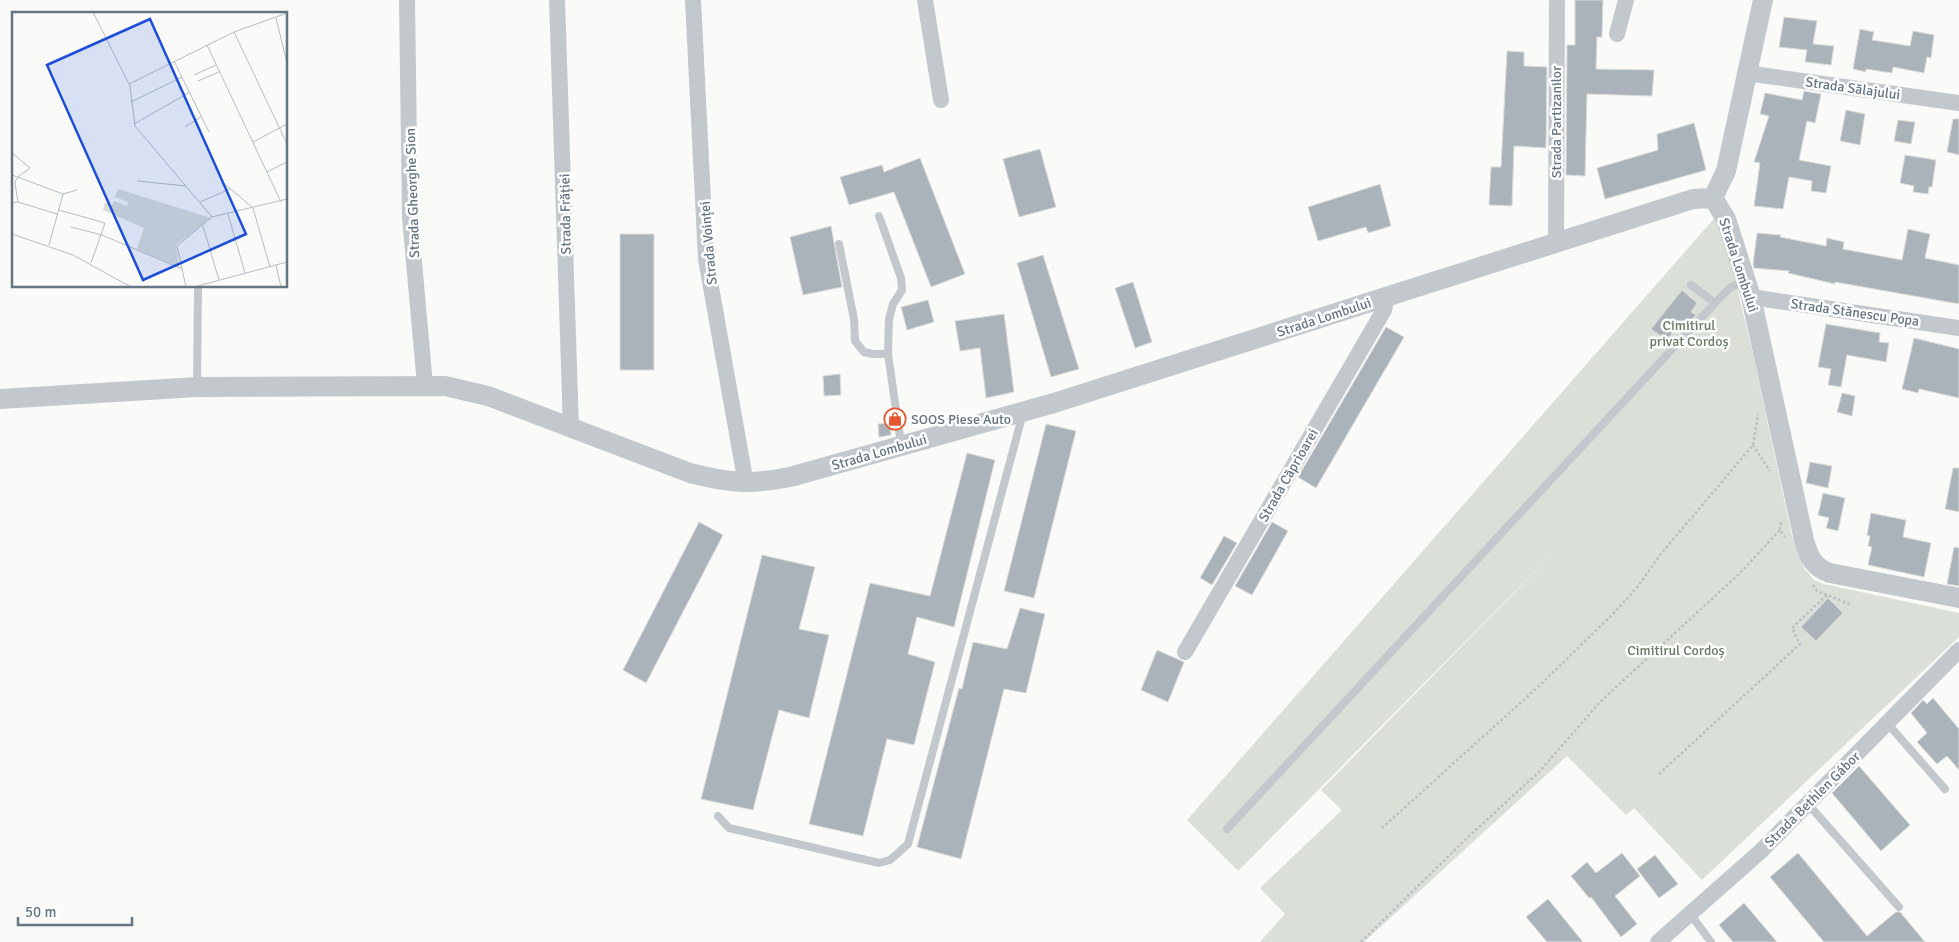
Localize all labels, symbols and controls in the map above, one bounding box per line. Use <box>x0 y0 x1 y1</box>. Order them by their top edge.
inset map <box>12 12 288 288</box>
street label: Strada Partizanilor <box>1548 65 1565 178</box>
street label: Strada Sălajului <box>1805 73 1901 104</box>
street label: Strada Gheorghe Sion <box>402 128 423 258</box>
street label: Strada Frăției <box>556 173 575 255</box>
street label: Strada Voinței <box>696 200 721 286</box>
street label: Strada Lombului <box>1715 216 1762 314</box>
street label: Strada Lombului <box>1275 294 1373 341</box>
street label: Strada Stănescu Popa <box>1790 295 1920 330</box>
park label: Cimitirul privat Cordoș <box>1649 317 1729 350</box>
shop icon: SOOS Piese Auto <box>883 407 907 431</box>
place label: SOOS Piese Auto <box>911 411 1011 428</box>
street label: Strada Căprioarei <box>1255 426 1322 525</box>
street label: Strada Lombului <box>830 431 929 474</box>
park label: Cimitirul Cordoș <box>1627 642 1725 659</box>
street label: Strada Bethlen Gábor <box>1761 747 1864 851</box>
scale bar <box>18 894 131 926</box>
text: 50 m <box>25 903 56 921</box>

